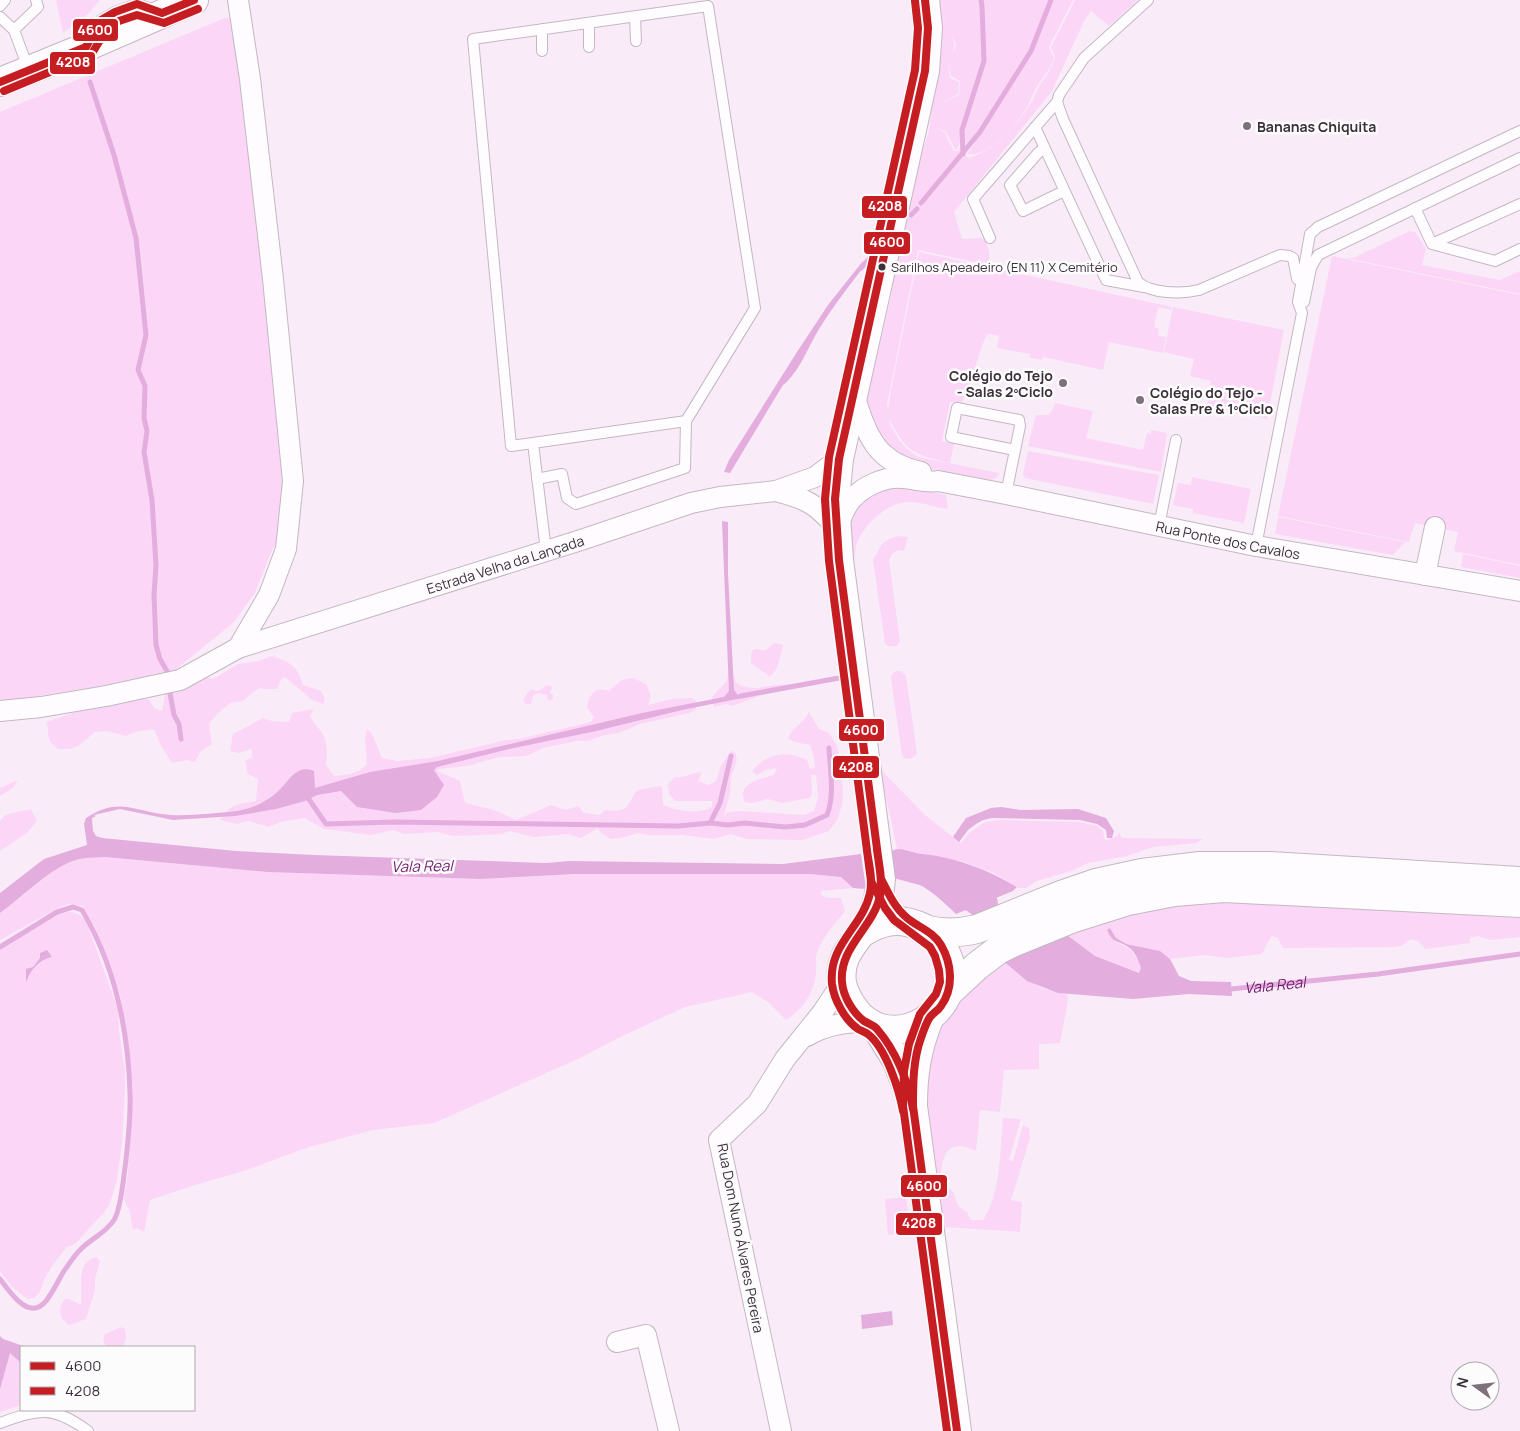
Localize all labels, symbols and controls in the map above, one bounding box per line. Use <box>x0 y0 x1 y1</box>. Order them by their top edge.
line badge: 4600 <box>72 18 119 42</box>
text: 4600 <box>77 20 113 39</box>
line badge: 4208 <box>49 51 96 75</box>
text: 4208 <box>56 52 90 71</box>
place label: Bananas Chiquita <box>1257 117 1376 136</box>
marker: Bananas Chiquita <box>1241 120 1253 132</box>
line badge: 4208 <box>861 195 908 219</box>
text: 4208 <box>868 196 902 215</box>
line badge: 4600 <box>863 231 911 255</box>
text: 4600 <box>869 232 905 251</box>
place label: Sarilhos Apeadeiro (EN 11) X Cemitério <box>891 258 1118 276</box>
marker: Sarilhos Apeadeiro (EN 11) X Cemitério <box>877 262 887 272</box>
place label: Colégio do Tejo - Salas 2ºCiclo <box>949 366 1053 401</box>
marker: Colégio do Tejo - Salas 2ºCiclo <box>1057 377 1069 389</box>
place label: Colégio do Tejo - Salas Pre & 1ºCiclo <box>1150 383 1274 418</box>
marker: Colégio do Tejo - Salas Pre & 1ºCiclo <box>1134 394 1146 406</box>
street label: Rua Ponte dos Cavalos <box>1154 516 1302 563</box>
street label: Estrada Velha da Lançada <box>424 530 586 598</box>
line badge: 4600 <box>838 718 885 742</box>
text: 4600 <box>843 720 879 739</box>
line badge: 4208 <box>832 755 880 779</box>
text: 4208 <box>839 757 873 776</box>
water label: Vala Real <box>391 855 455 877</box>
water label: Vala Real <box>1243 971 1309 998</box>
street label: Rua Dom Nuno Álvares Pereira <box>713 1142 769 1334</box>
line badge: 4600 <box>900 1174 948 1198</box>
text: 4600 <box>906 1176 942 1195</box>
line badge: 4208 <box>895 1212 943 1236</box>
text: 4208 <box>902 1213 936 1232</box>
legend <box>20 1346 195 1411</box>
text: 4600 <box>65 1355 101 1376</box>
north arrow <box>1450 1361 1500 1411</box>
text: N <box>1451 1375 1472 1390</box>
text: 4208 <box>65 1380 100 1401</box>

